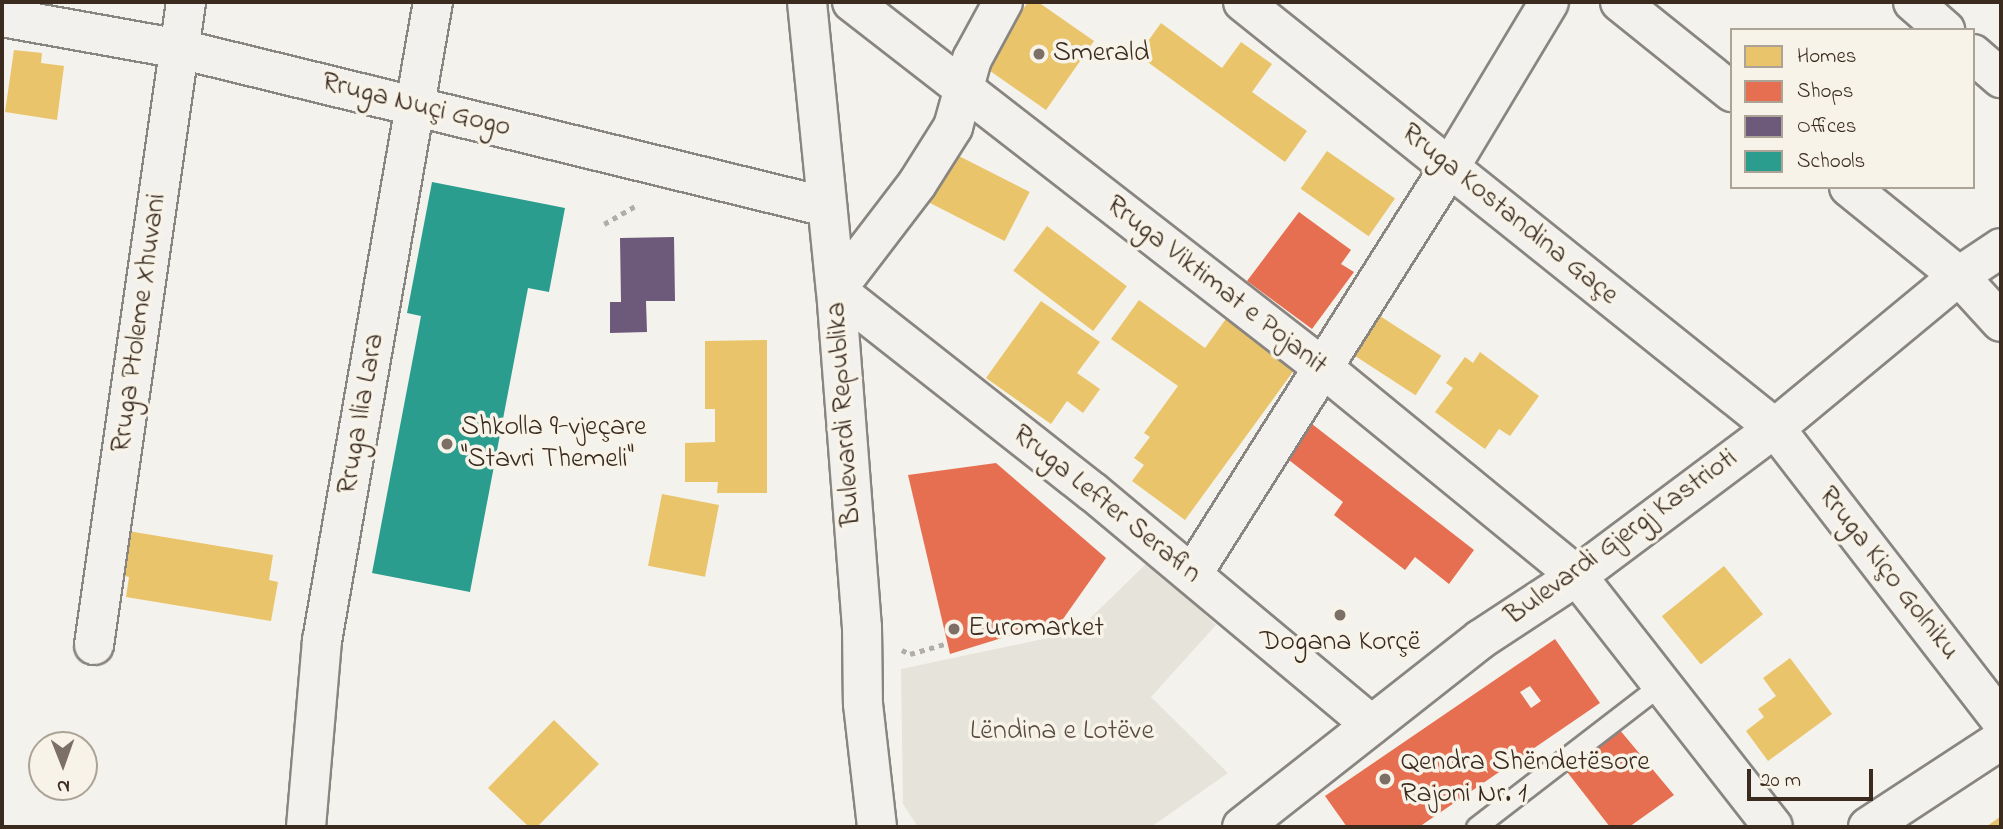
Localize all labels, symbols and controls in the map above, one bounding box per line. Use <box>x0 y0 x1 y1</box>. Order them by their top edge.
legend <box>1730 28 1975 189</box>
place label: Smerald <box>1053 37 1149 71</box>
text: Homes <box>1797 42 1857 72</box>
marker: Smerald <box>1031 46 1047 62</box>
street label: Rruga Nuçi Gogo <box>318 66 514 146</box>
text: Shops <box>1797 77 1854 107</box>
text: Offices <box>1797 112 1856 142</box>
street label: Rruga Kostandina Gaçe <box>1394 117 1624 313</box>
text: Schools <box>1797 147 1865 177</box>
street label: Rruga Viktimat e Pojanit <box>1099 189 1333 383</box>
street label: Rruga Ptoleme Xhuvani <box>105 191 175 455</box>
street label: Bulevardi Republika <box>820 301 870 527</box>
street label: Rruga Ilia Lara <box>331 331 393 497</box>
place label: Shkolla 9-vjeçare "Stavri Themeli" <box>461 411 646 477</box>
street label: Rruga Lefter Serafin <box>1005 419 1207 591</box>
marker: Shkolla 9-vjeçare "Stavri Themeli" <box>439 436 455 452</box>
street label: Bulevardi Gjergj Kastrioti <box>1499 442 1745 634</box>
street label: Rruga Kiço Golniku <box>1810 481 1966 667</box>
marker: Dogana Korçë <box>1332 607 1348 623</box>
place label: Euromarket <box>968 612 1104 646</box>
marker: Euromarket <box>946 621 962 637</box>
place label: Dogana Korçë <box>1260 626 1420 660</box>
park label: Lëndina e Lotëve <box>970 715 1154 749</box>
north arrow <box>28 731 98 801</box>
place label: Qendra Shëndetësore Rajoni Nr. 1 <box>1401 746 1650 812</box>
scale bar <box>1751 756 1877 800</box>
text: 20 m <box>1760 766 1801 796</box>
marker: Qendra Shëndetësore Rajoni Nr. 1 <box>1375 769 1395 789</box>
text: N <box>57 772 70 799</box>

